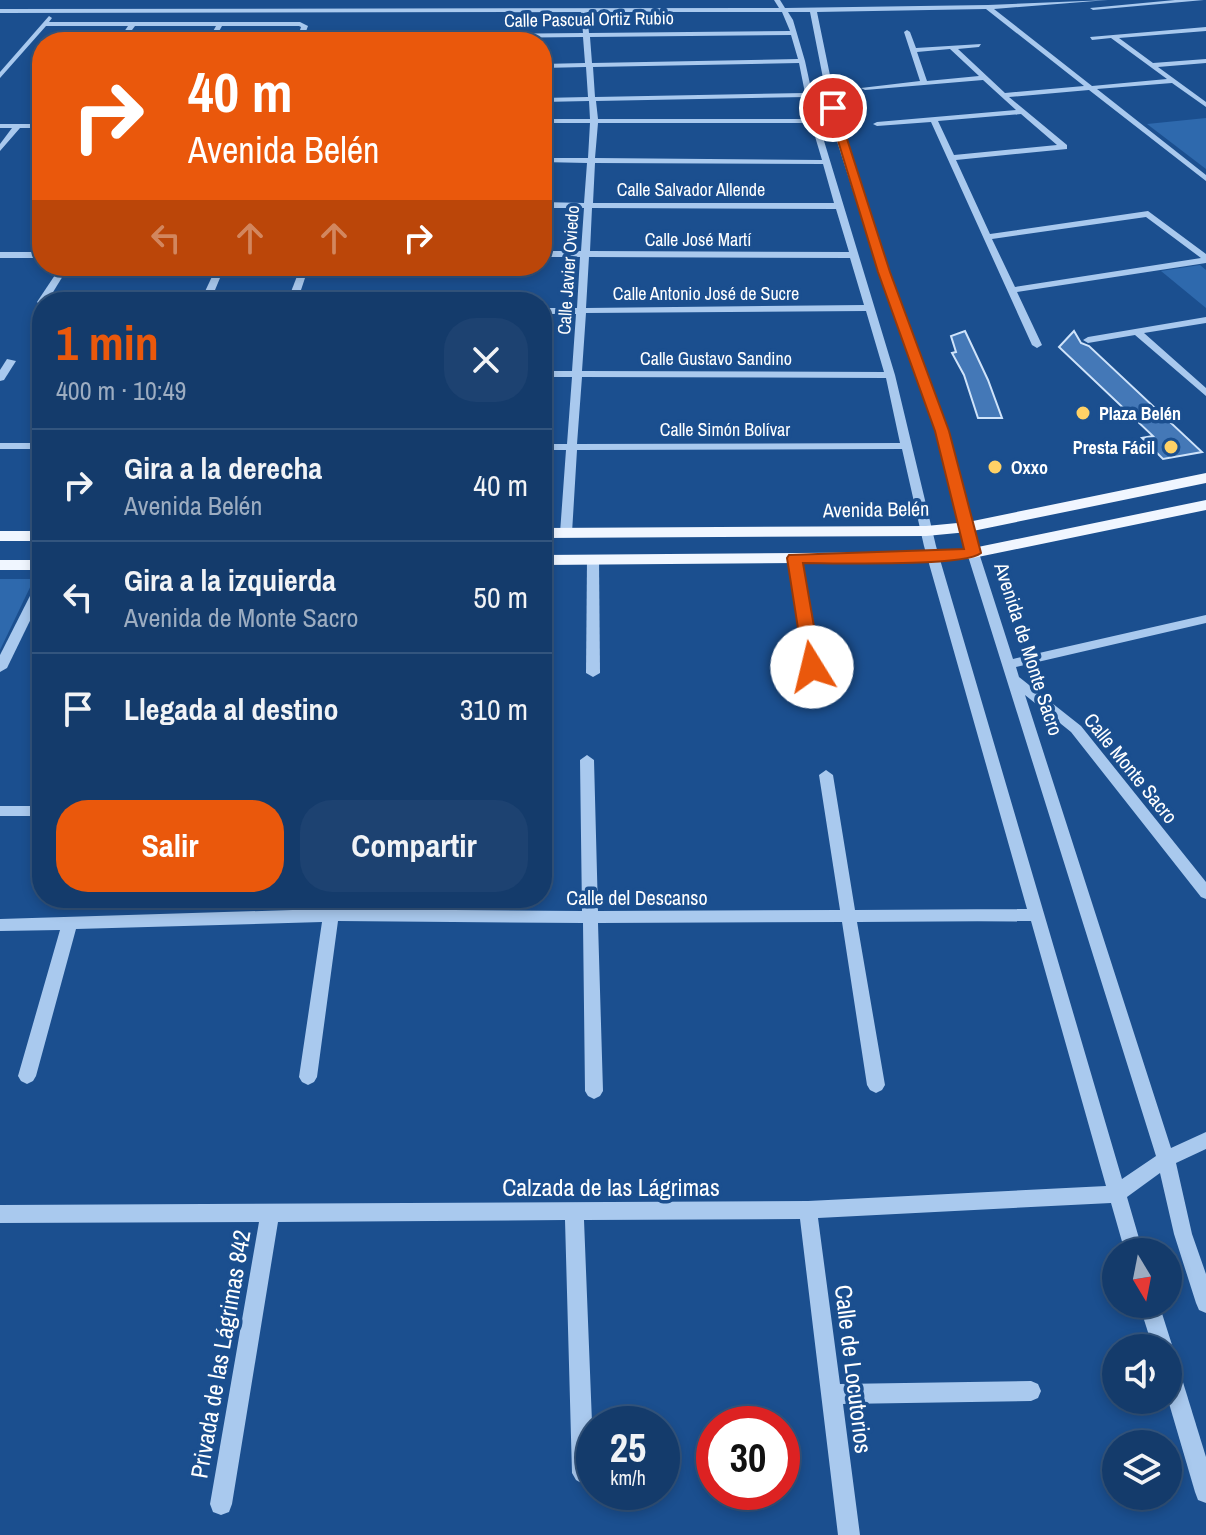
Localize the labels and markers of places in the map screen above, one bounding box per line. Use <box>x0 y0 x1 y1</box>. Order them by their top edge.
pin <box>799 74 867 142</box>
place label: Plaza Belén <box>1099 401 1181 426</box>
marker: Plaza Belén <box>1074 404 1092 422</box>
place label: Presta Fácil <box>1073 435 1155 460</box>
marker: Presta Fácil <box>1162 438 1180 456</box>
place label: Oxxo <box>1011 455 1048 480</box>
marker: Oxxo <box>986 458 1004 476</box>

